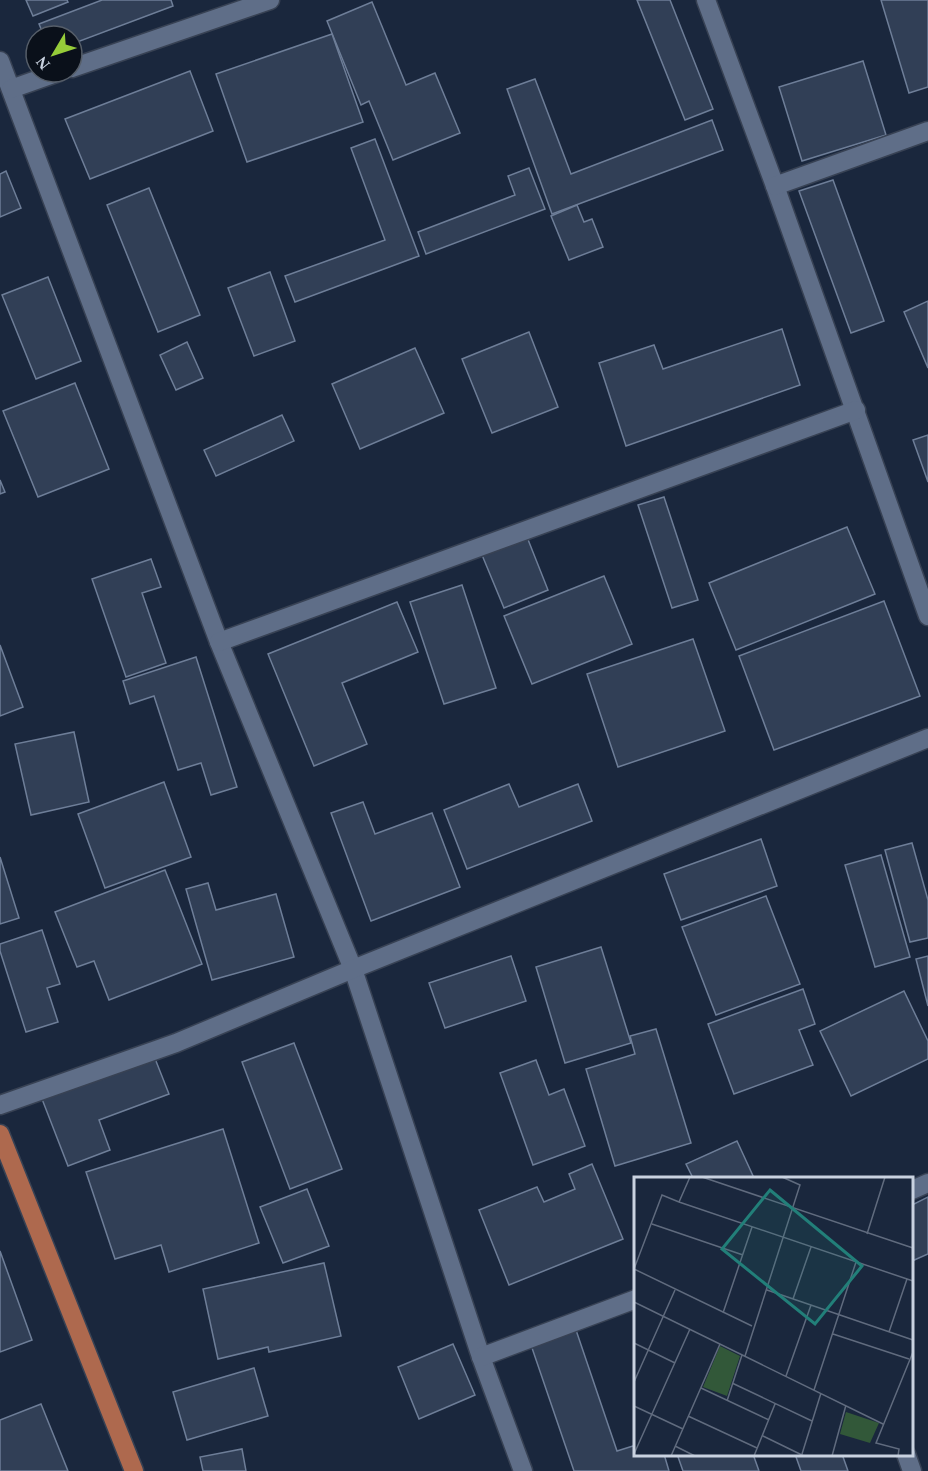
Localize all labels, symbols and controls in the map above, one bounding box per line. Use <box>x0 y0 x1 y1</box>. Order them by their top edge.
north arrow <box>24 24 84 84</box>
text: N <box>32 53 53 73</box>
inset map <box>634 1177 913 1456</box>

